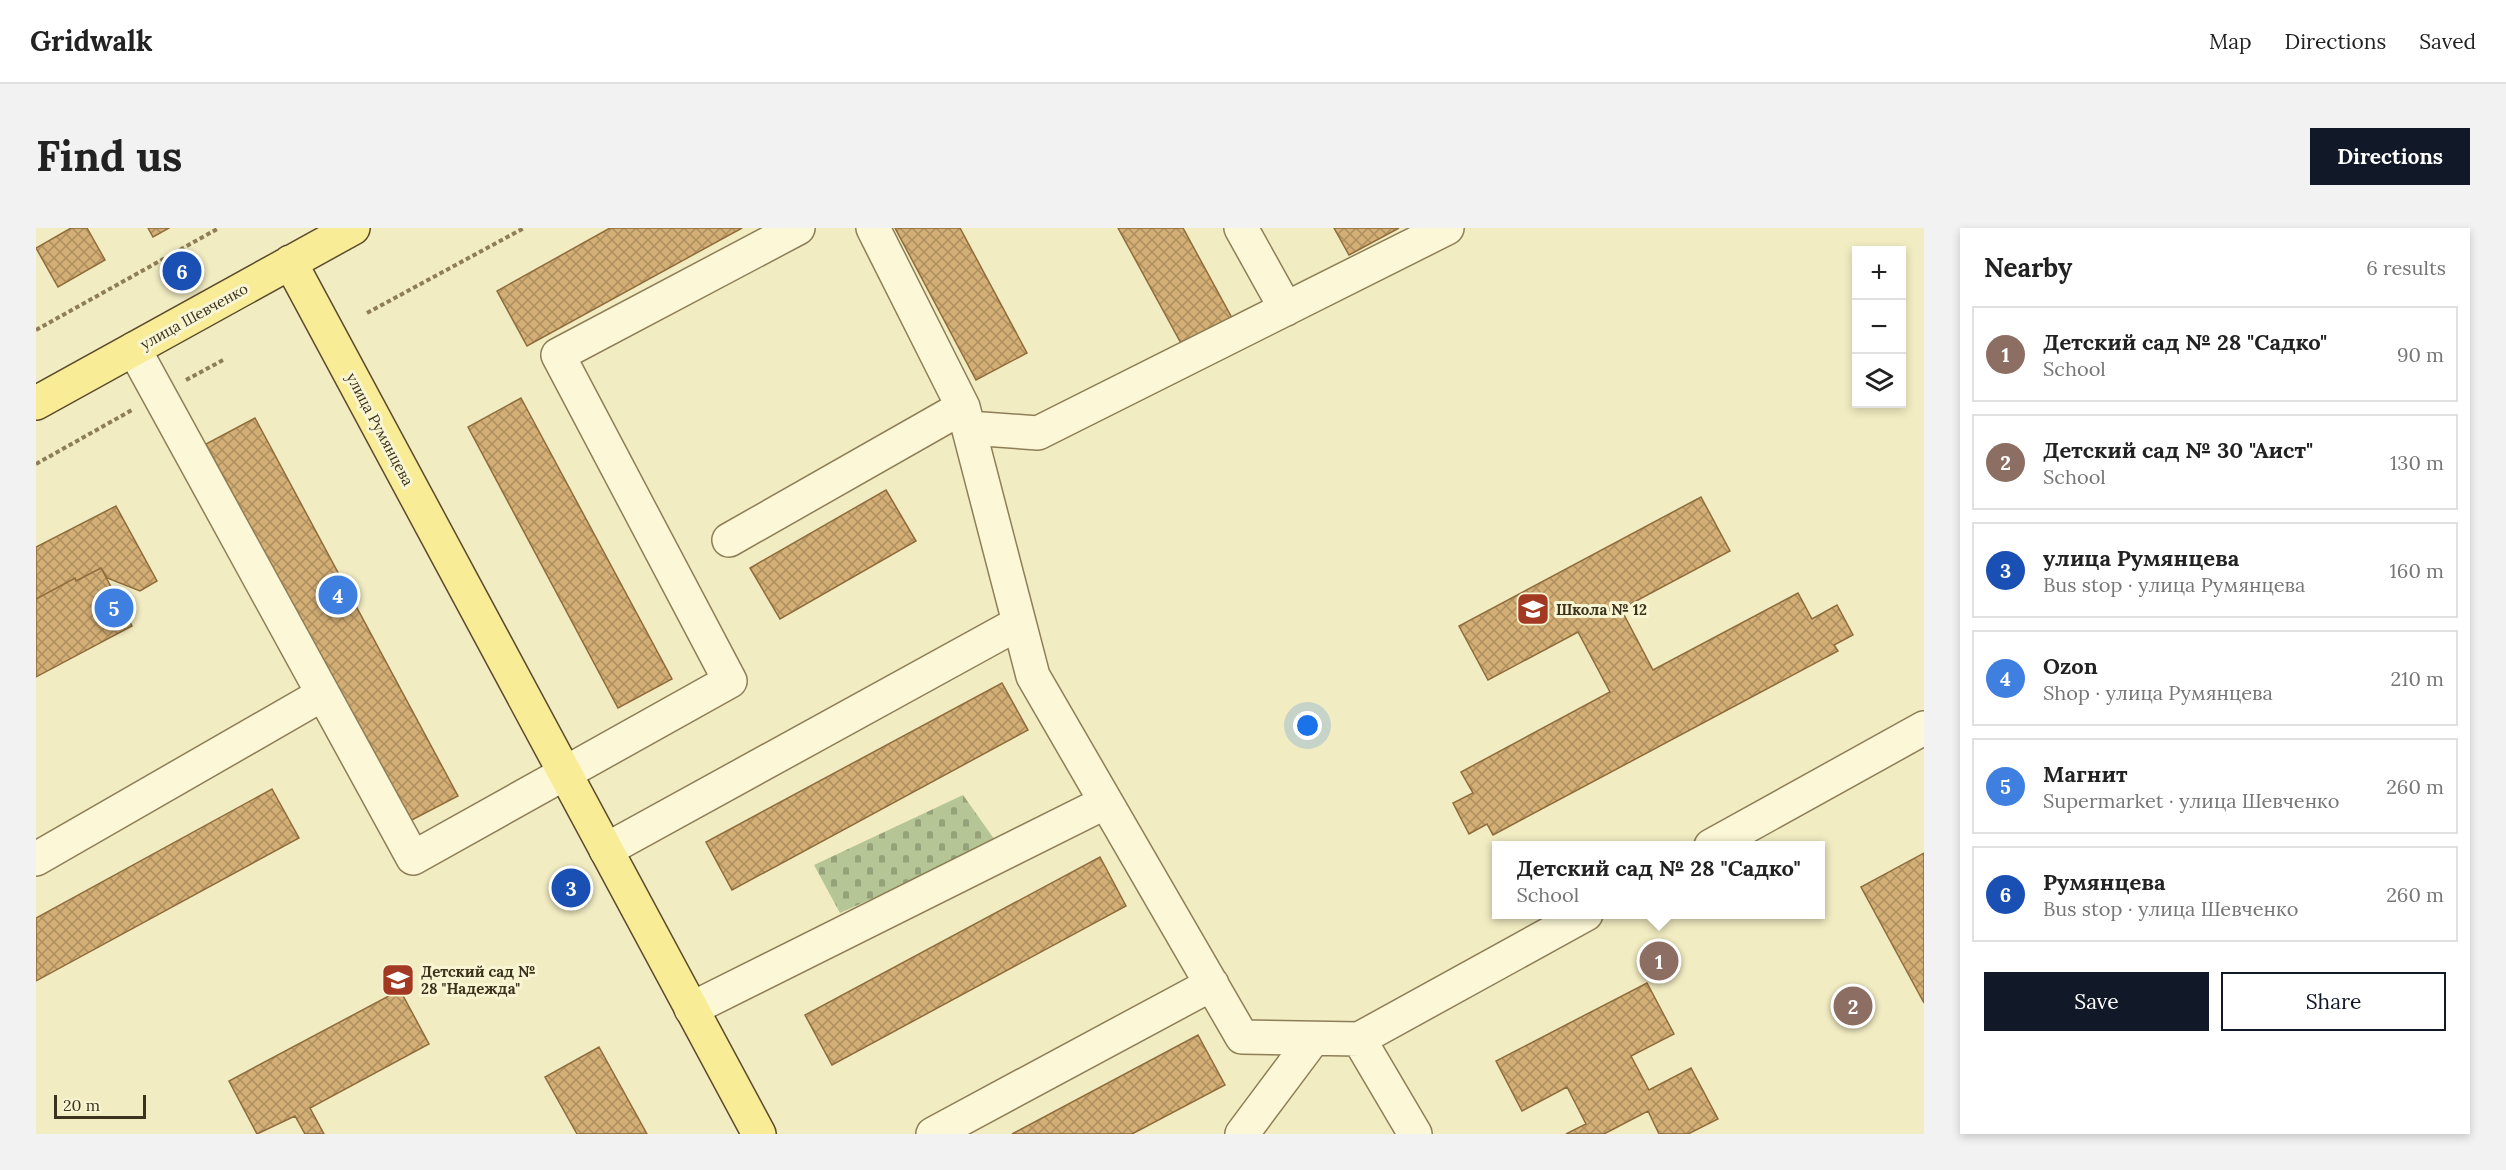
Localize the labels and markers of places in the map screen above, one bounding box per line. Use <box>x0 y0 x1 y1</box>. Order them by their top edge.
pin: 6 <box>162 248 202 294</box>
pin: 4 <box>318 572 358 617</box>
pin: 5 <box>94 586 134 631</box>
school or university icon: Школа № 12 <box>1515 591 1551 627</box>
place label: Школа № 12 <box>1556 600 1647 619</box>
pin: 3 <box>552 866 590 910</box>
pin: 1 <box>1640 938 1678 984</box>
school or university icon: Детский сад № 28 "Надежда" <box>380 962 416 998</box>
place label: Детский сад № 28 "Надежда" <box>421 962 536 998</box>
pin: 2 <box>1834 984 1872 1028</box>

